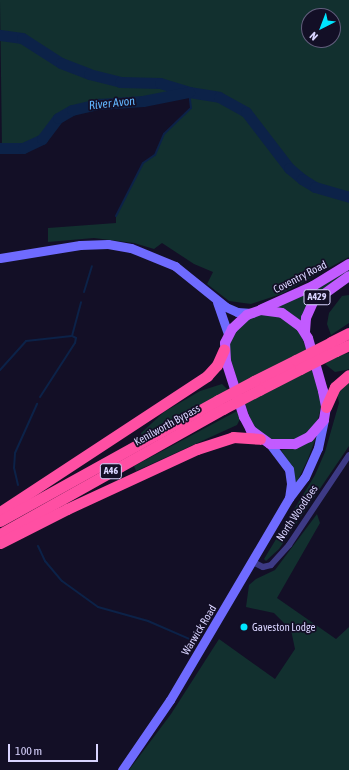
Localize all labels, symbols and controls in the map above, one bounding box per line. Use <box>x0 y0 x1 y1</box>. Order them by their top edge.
north arrow <box>301 8 341 48</box>
text: N <box>307 30 320 43</box>
water label: River Avon <box>88 94 136 114</box>
street label: Coventry Road <box>271 258 329 296</box>
road number: A429 <box>303 289 331 305</box>
street label: Kenilworth Bypass <box>132 401 202 449</box>
road number: A46 <box>99 463 123 479</box>
street label: North Woodloes <box>273 482 321 544</box>
street label: Warwick Road <box>179 602 219 658</box>
place label: Gaveston Lodge <box>252 620 315 634</box>
marker: Gaveston Lodge <box>239 622 249 632</box>
scale bar <box>10 736 100 762</box>
text: 100 m <box>15 744 42 758</box>

